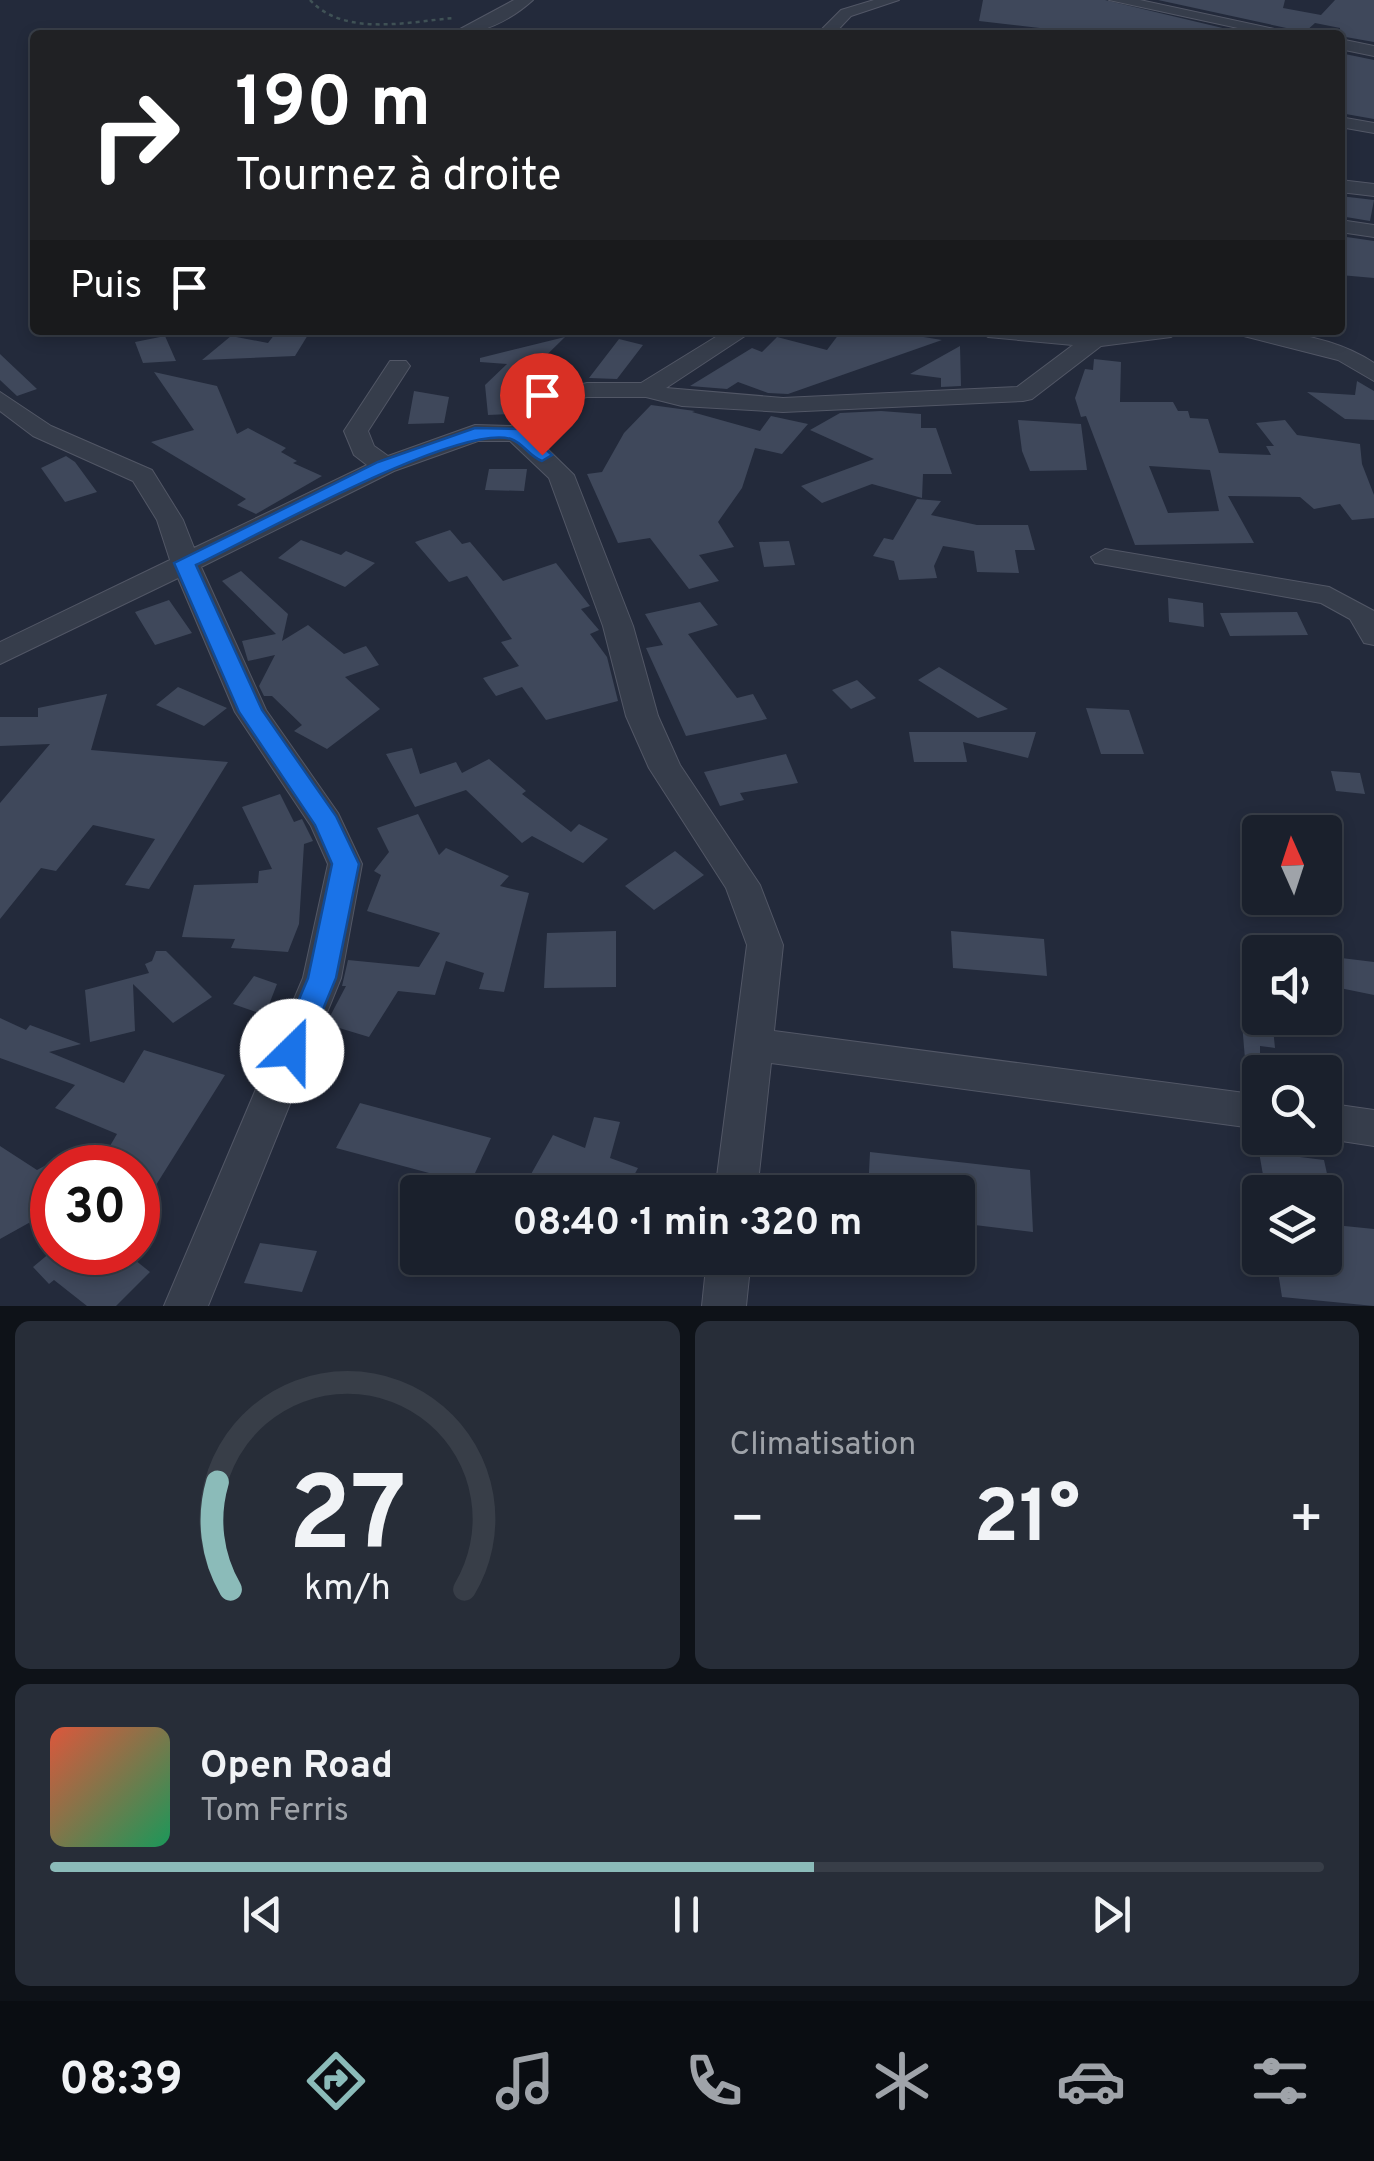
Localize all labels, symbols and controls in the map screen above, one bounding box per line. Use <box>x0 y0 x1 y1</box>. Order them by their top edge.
text: 190 m <box>235 62 431 151</box>
icon: right <box>70 70 200 200</box>
text: Tournez à droite <box>235 149 562 206</box>
icon: arrive <box>162 260 217 315</box>
text: Puis <box>70 263 142 312</box>
pin <box>500 353 585 456</box>
icon: arrive <box>515 368 570 423</box>
north arrow <box>1242 815 1342 915</box>
map controls <box>1242 815 1342 1275</box>
button: sound <box>1242 935 1342 1035</box>
position arrow <box>240 999 344 1103</box>
button: search <box>1242 1055 1342 1155</box>
speed limit sign: 30 <box>30 1145 160 1275</box>
button: layers <box>1242 1175 1342 1275</box>
text: 08:40 · 1 min · 320 m <box>513 1200 862 1249</box>
text: Climatisation <box>730 1426 916 1466</box>
text: 27 <box>288 1455 406 1587</box>
text: 21° <box>973 1474 1080 1569</box>
text: − <box>730 1487 765 1557</box>
text: + <box>1289 1487 1324 1557</box>
text: km/h <box>304 1567 391 1613</box>
text: Open Road <box>200 1743 393 1792</box>
text: Tom Ferris <box>200 1792 349 1832</box>
icon: previous <box>235 1887 290 1942</box>
icon: pause <box>659 1887 714 1942</box>
icon: next <box>1084 1887 1139 1942</box>
icon: directions <box>301 2046 371 2116</box>
icon: music <box>490 2046 560 2116</box>
icon: phone <box>679 2046 749 2116</box>
icon: climate <box>867 2046 937 2116</box>
icon: car <box>1056 2046 1126 2116</box>
icon: filters <box>1245 2046 1315 2116</box>
text: 08:39 <box>59 2053 183 2110</box>

